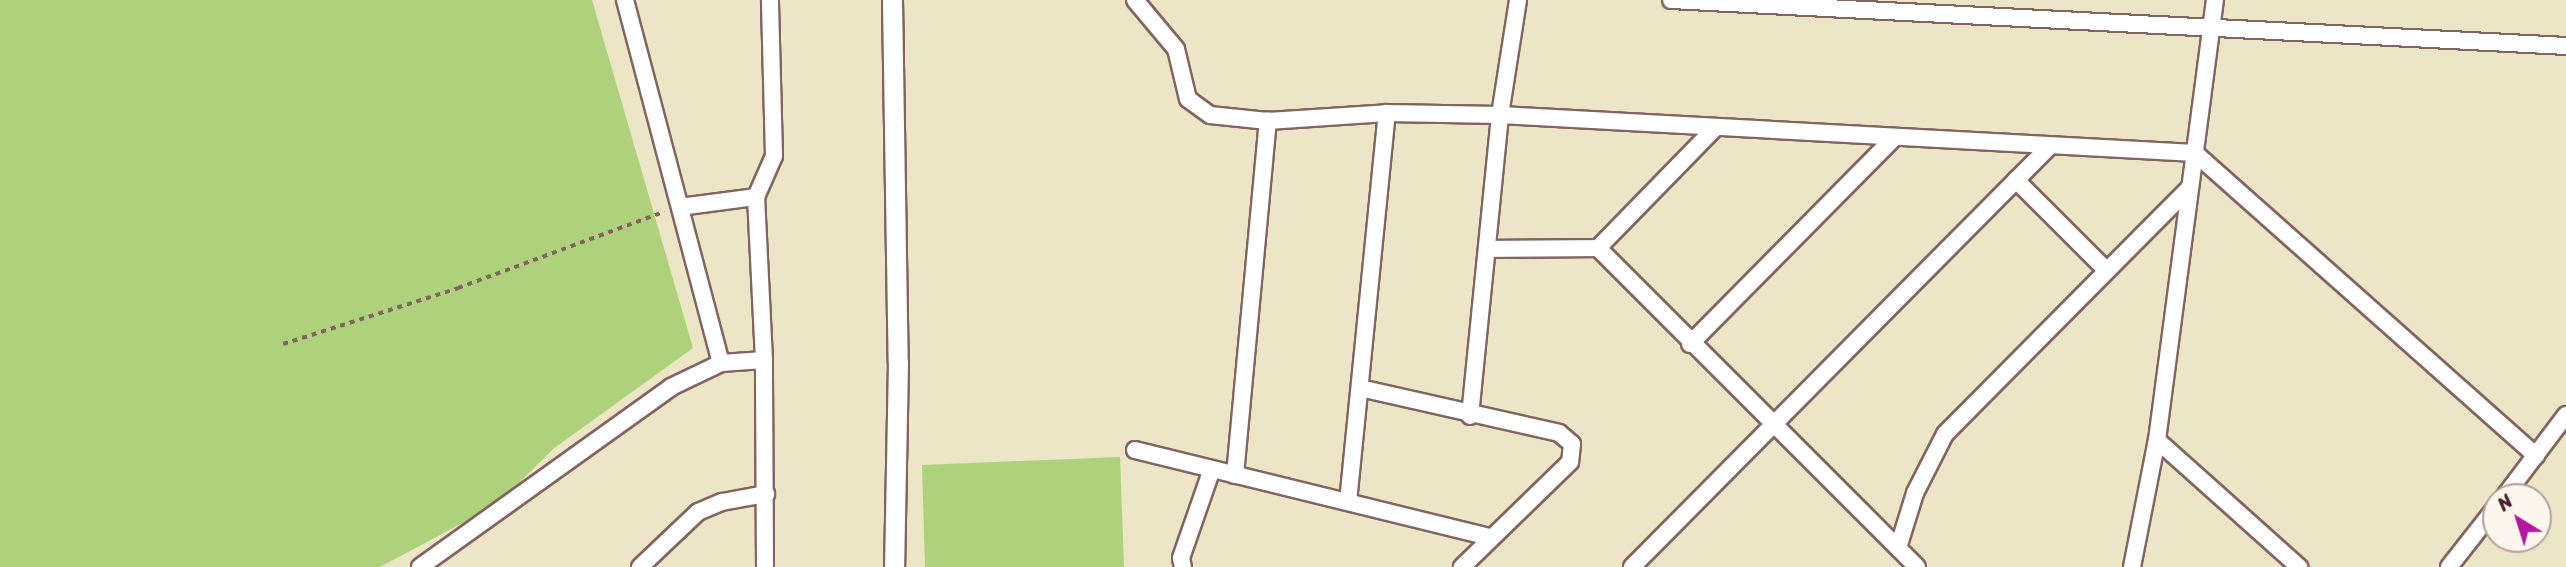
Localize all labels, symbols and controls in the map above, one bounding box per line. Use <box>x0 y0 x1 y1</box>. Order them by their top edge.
north arrow <box>2482 483 2552 553</box>
text: N <box>2490 486 2520 520</box>

